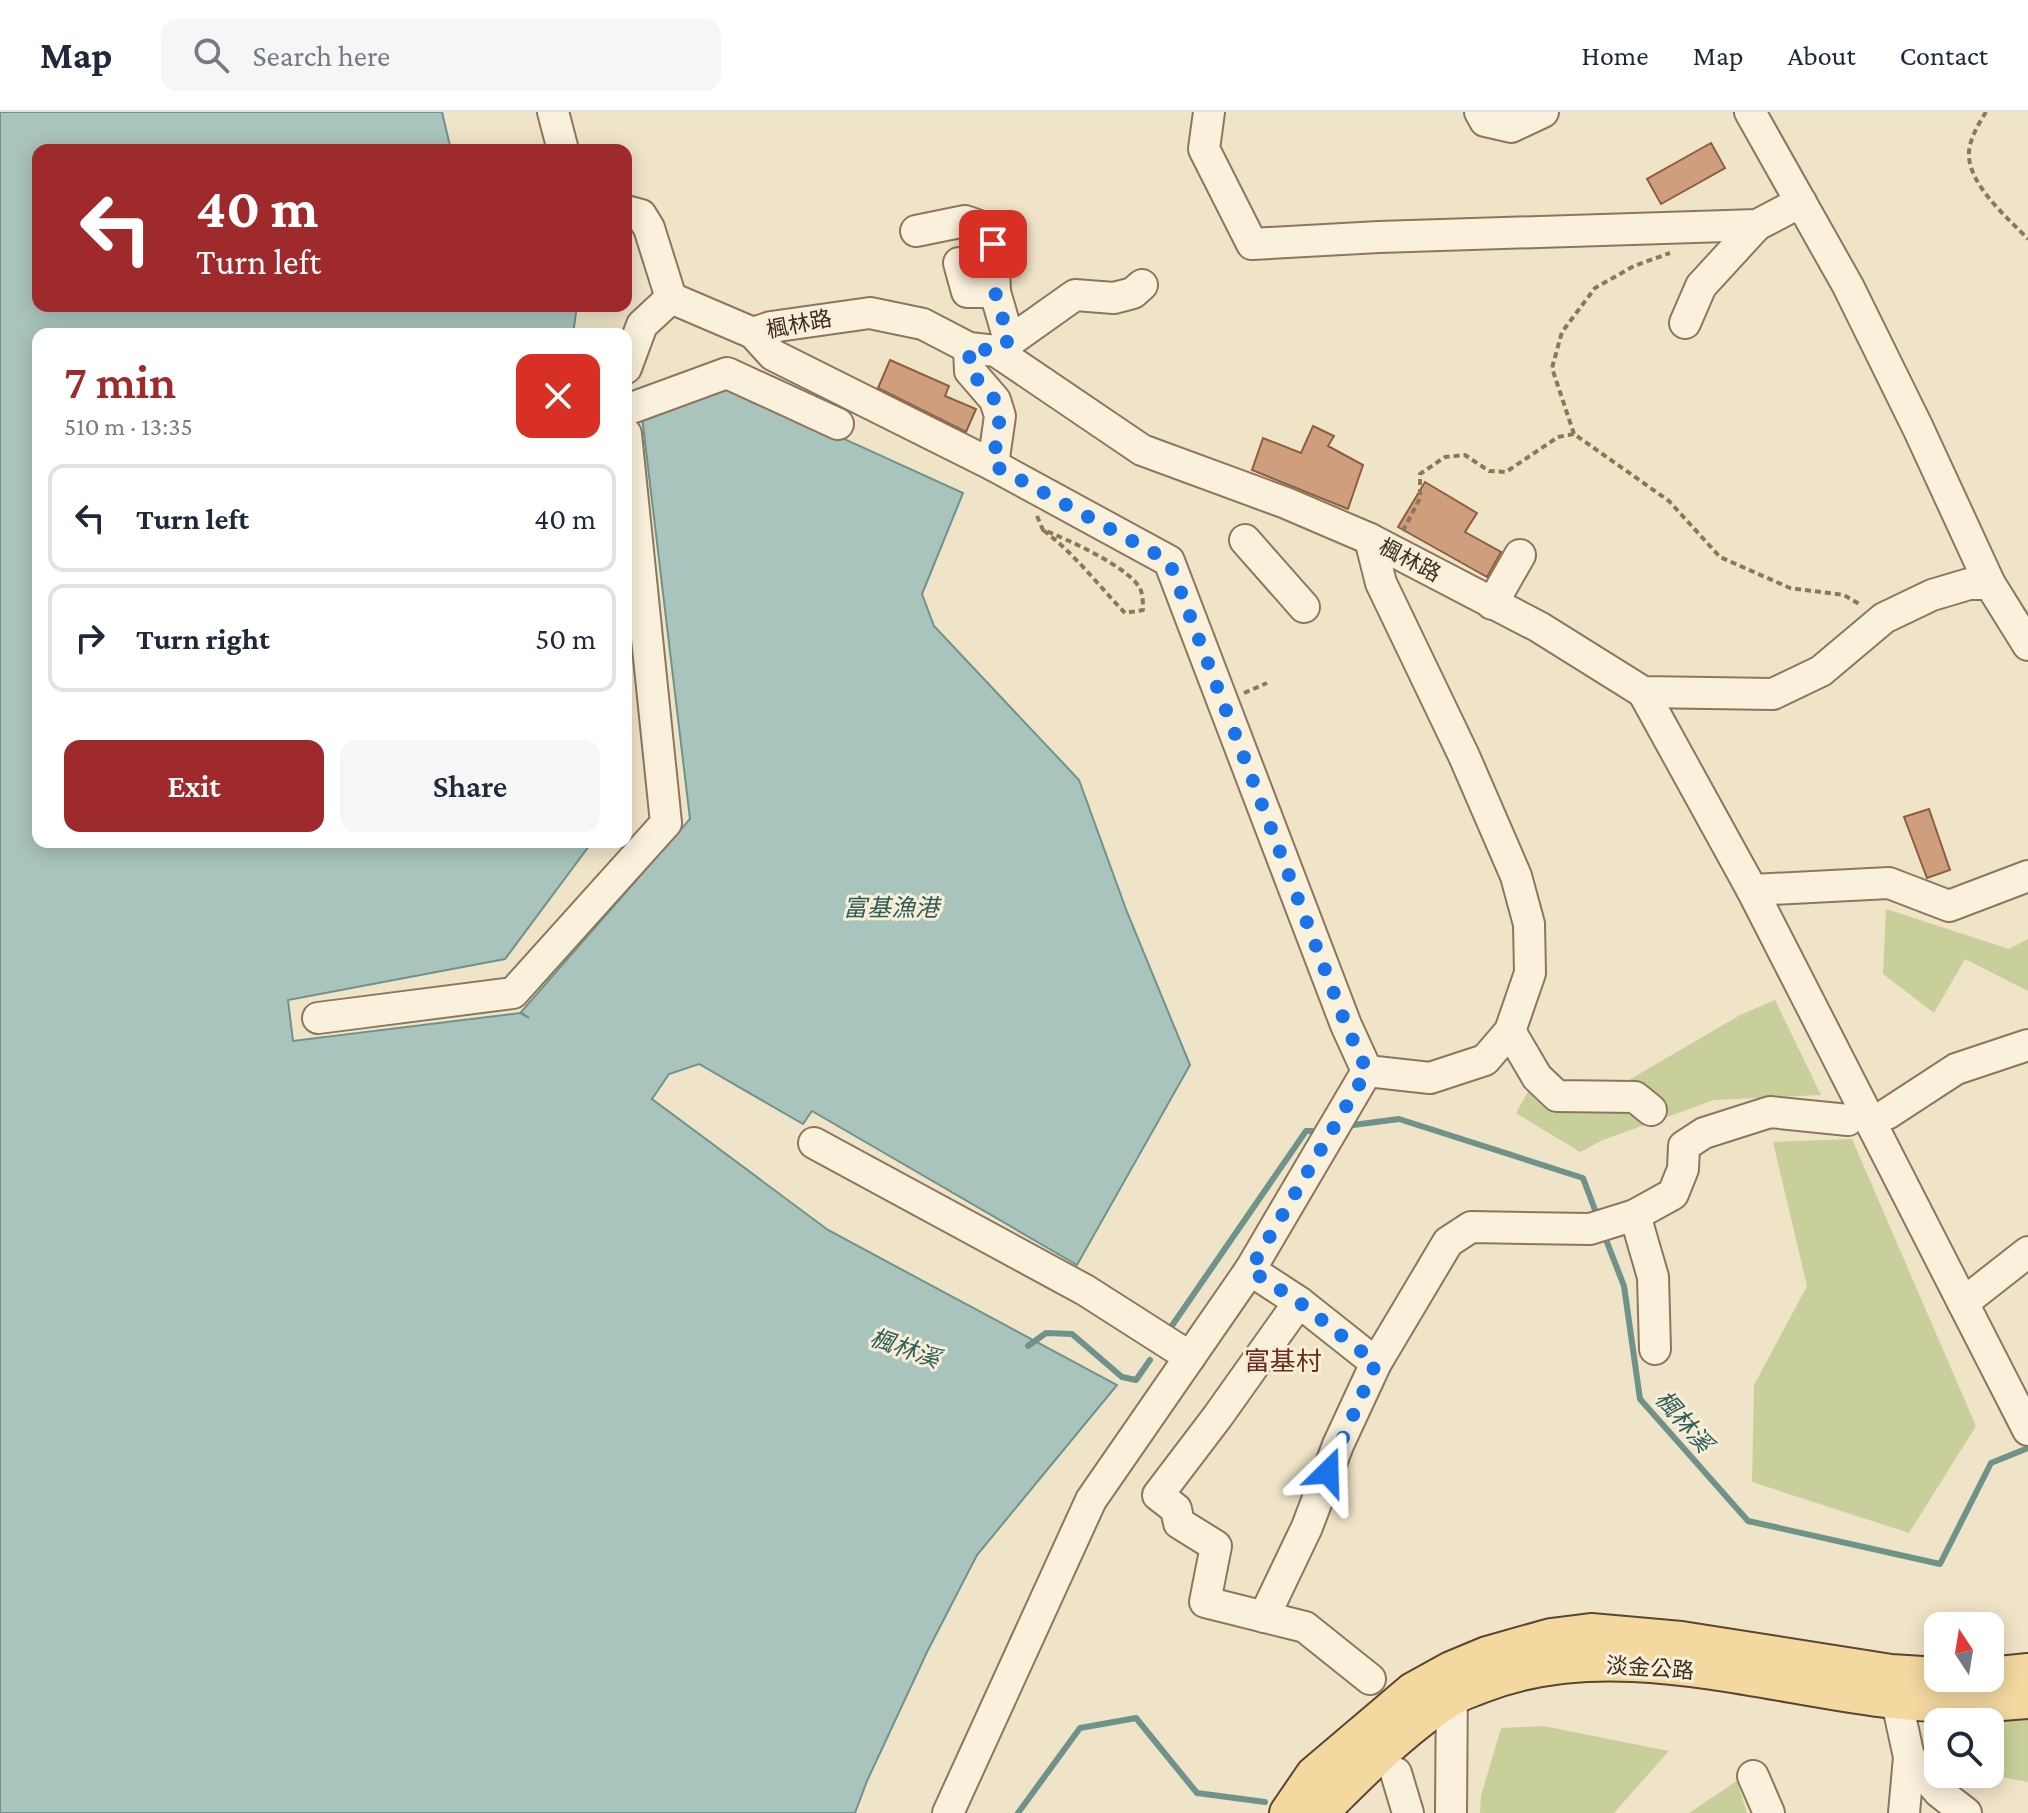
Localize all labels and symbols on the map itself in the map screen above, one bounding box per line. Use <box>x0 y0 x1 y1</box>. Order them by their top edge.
pin <box>959 210 1027 278</box>
street label: 楓林路 <box>764 305 834 343</box>
street label: 楓林路 <box>1375 533 1445 587</box>
water label: 富基漁港 <box>843 894 942 921</box>
water label: 楓林溪 <box>867 1324 946 1373</box>
district label: 富基村 <box>1244 1347 1322 1376</box>
water label: 楓林溪 <box>1650 1385 1720 1459</box>
position arrow <box>1286 1430 1370 1514</box>
north arrow <box>1924 1612 2004 1692</box>
street label: 淡金公路 <box>1605 1652 1695 1684</box>

